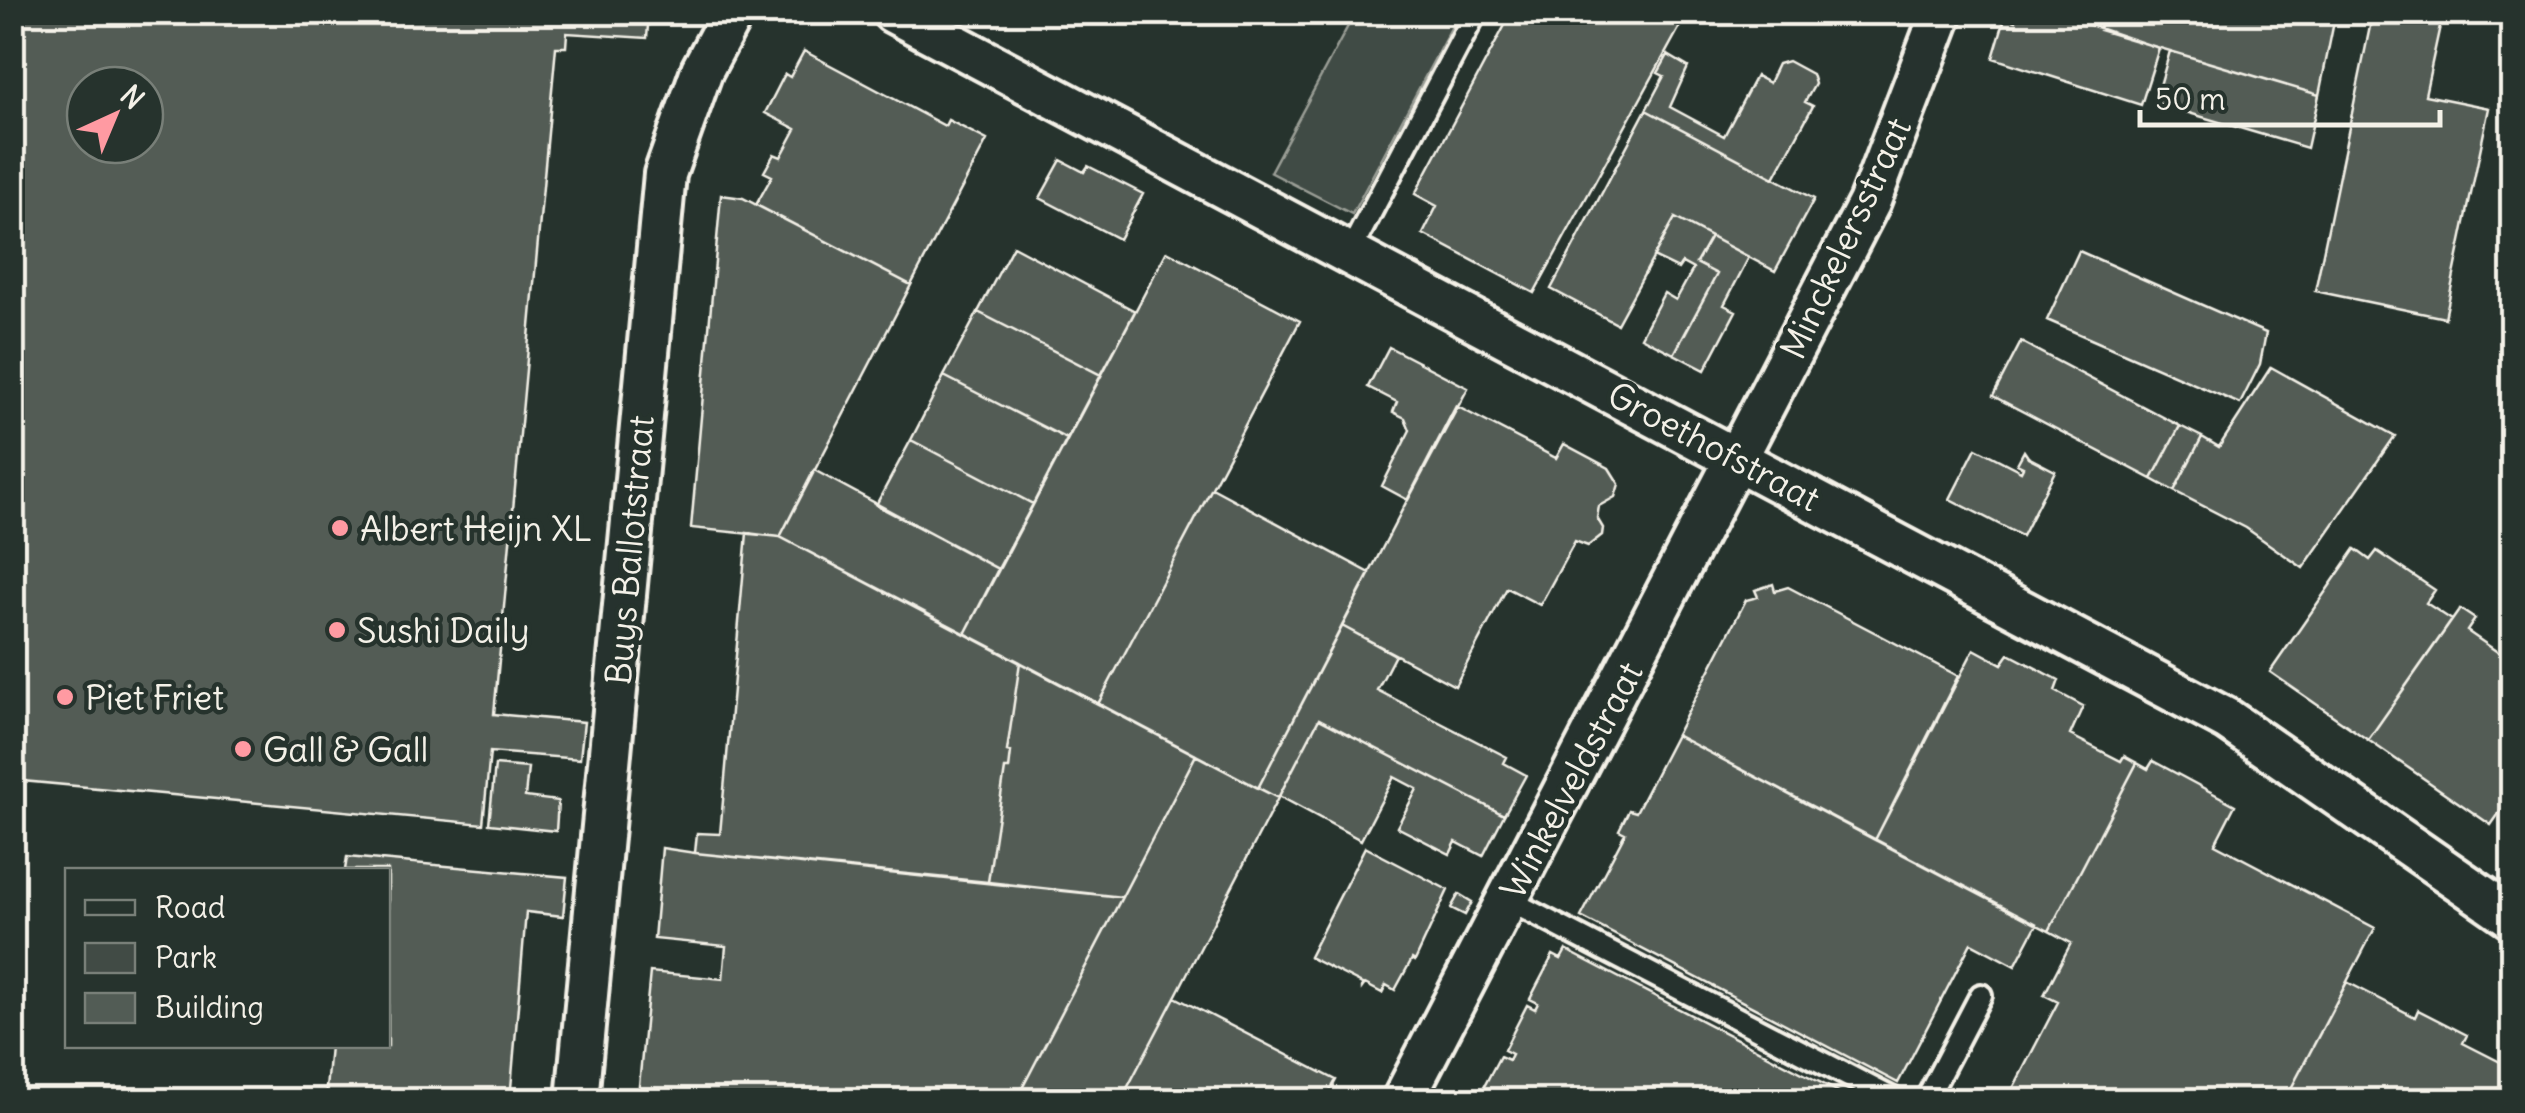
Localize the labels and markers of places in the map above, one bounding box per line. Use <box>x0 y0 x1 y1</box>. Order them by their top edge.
place label: Albert Heijn XL <box>360 506 592 550</box>
marker: Albert Heijn XL <box>329 517 351 539</box>
place label: Sushi Daily <box>357 608 530 652</box>
marker: Sushi Daily <box>326 619 348 641</box>
place label: Piet Friet <box>85 675 224 719</box>
marker: Piet Friet <box>54 686 76 708</box>
place label: Gall & Gall <box>263 727 428 771</box>
marker: Gall & Gall <box>232 738 254 760</box>

